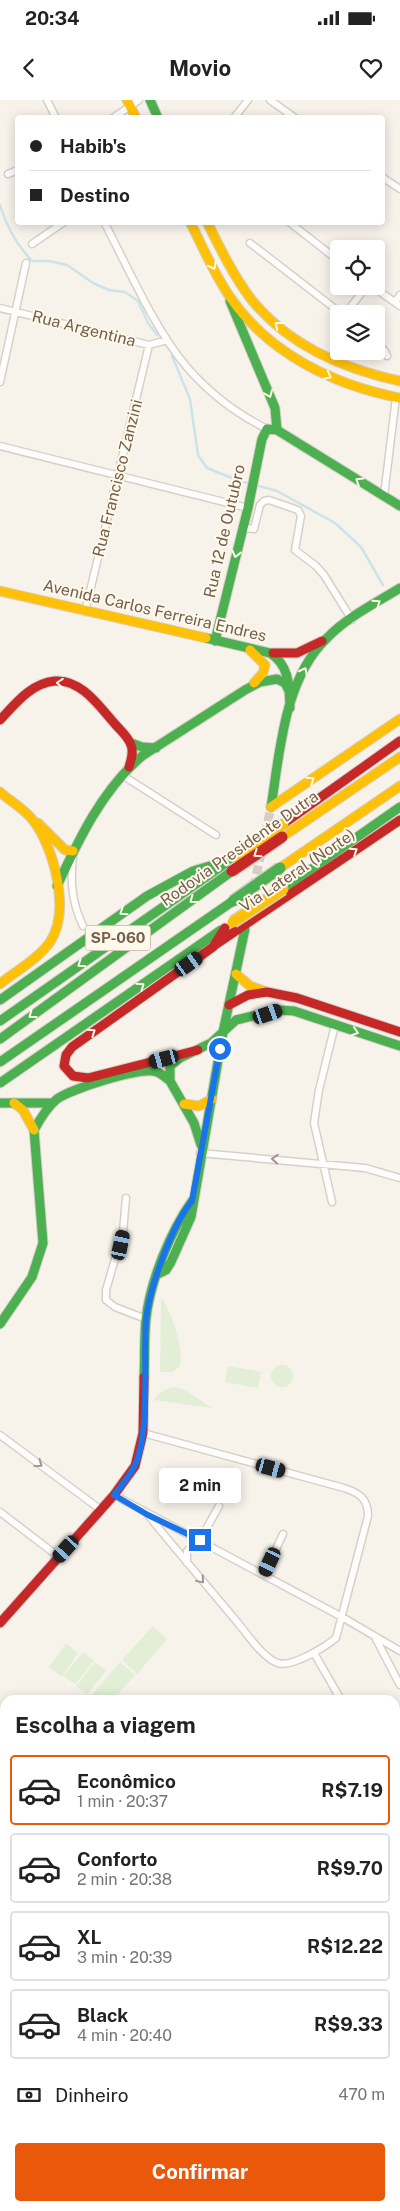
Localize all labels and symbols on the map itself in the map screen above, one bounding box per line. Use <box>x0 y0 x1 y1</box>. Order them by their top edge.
one-way arrow <box>207 260 217 269</box>
street label: Rua Argentina <box>30 306 138 351</box>
one-way arrow <box>275 322 284 330</box>
one-way arrow <box>323 370 332 380</box>
one-way arrow <box>263 389 274 398</box>
street label: Rua Francisco Zanzini <box>89 397 146 559</box>
street label: Rua 12 de Outubro <box>200 463 249 600</box>
one-way arrow <box>355 477 364 487</box>
one-way arrow <box>231 549 242 558</box>
street label: Avenida Carlos Ferreira Endres <box>41 576 268 645</box>
one-way arrow <box>372 600 381 609</box>
one-way arrow <box>298 667 308 676</box>
one-way arrow <box>56 677 64 688</box>
one-way arrow <box>306 776 315 786</box>
street label: Rodovia Presidente Dutra <box>157 787 322 910</box>
street label: Via Lateral (Norte) <box>236 825 359 916</box>
one-way arrow <box>253 848 263 857</box>
one-way arrow <box>349 848 358 857</box>
one-way arrow <box>189 894 199 903</box>
one-way arrow <box>120 905 129 915</box>
road number: SP-060 <box>86 926 150 950</box>
car <box>172 949 205 979</box>
one-way arrow <box>78 958 87 967</box>
one-way arrow <box>135 983 145 992</box>
car <box>251 1002 284 1026</box>
one-way arrow <box>29 1009 38 1018</box>
one-way arrow <box>351 1026 359 1036</box>
one-way arrow <box>86 1029 96 1038</box>
route start <box>209 1038 231 1060</box>
car <box>147 1048 180 1070</box>
one-way arrow <box>271 1154 279 1165</box>
car <box>110 1229 131 1261</box>
car <box>254 1457 287 1479</box>
one-way arrow <box>33 1458 43 1467</box>
callout: 2 min <box>159 1468 241 1502</box>
route end <box>189 1529 211 1551</box>
car <box>50 1533 81 1565</box>
car <box>256 1545 283 1579</box>
one-way arrow <box>195 1574 204 1583</box>

